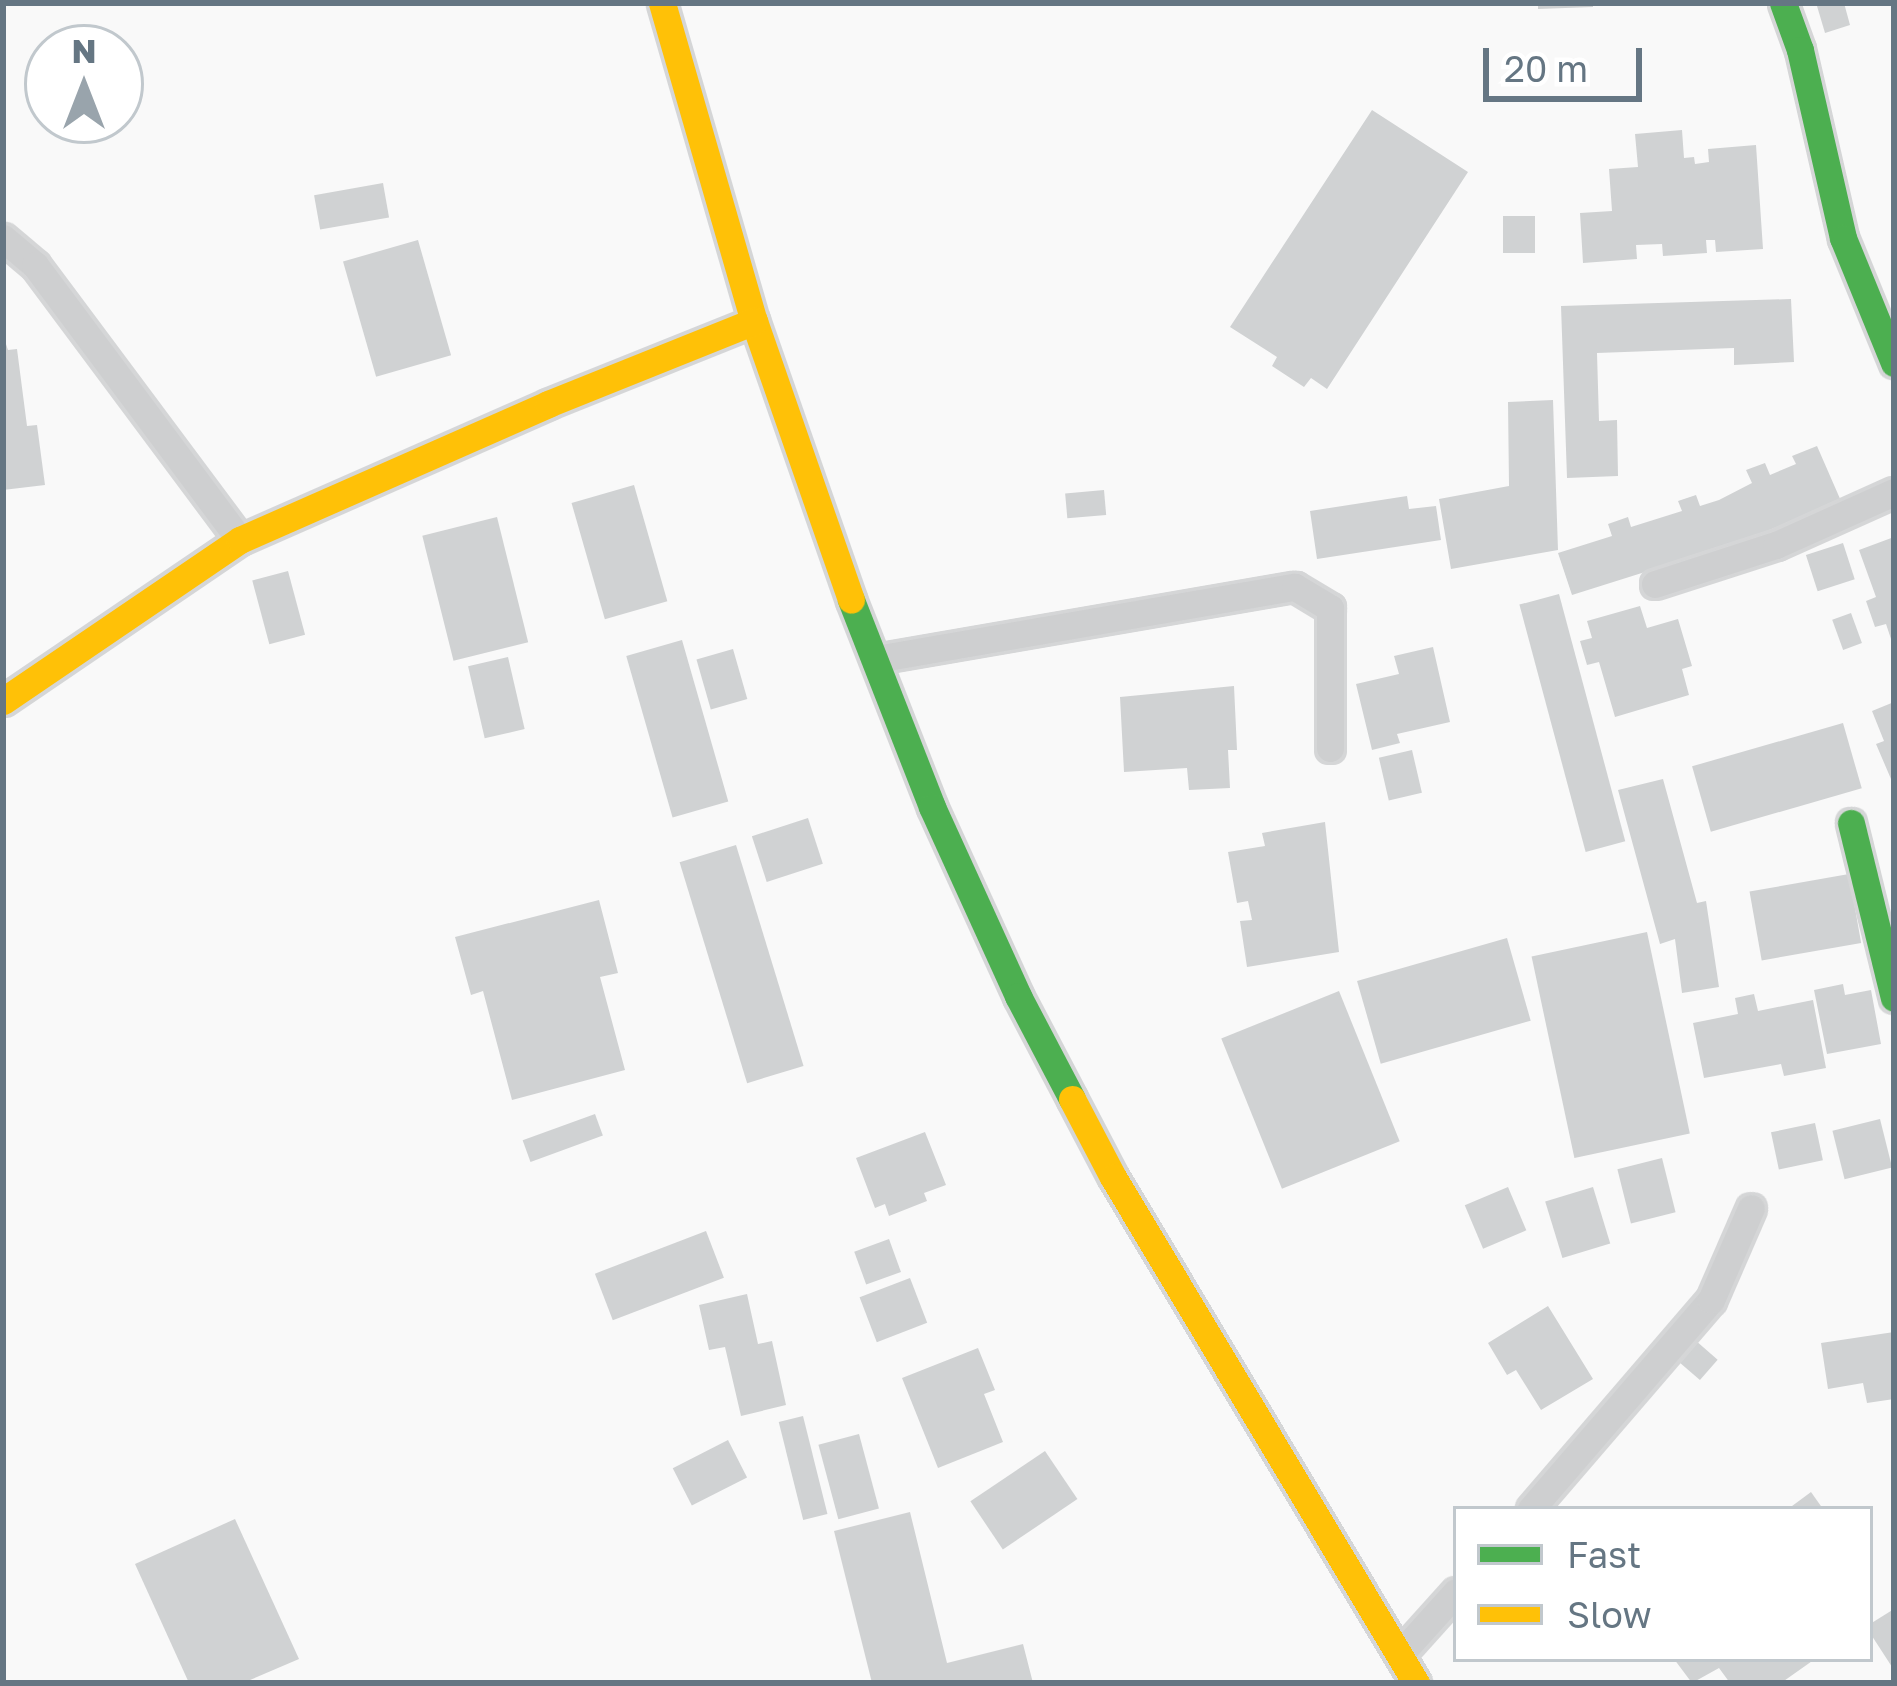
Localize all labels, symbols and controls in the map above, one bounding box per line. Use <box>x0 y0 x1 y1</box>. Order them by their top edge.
north arrow <box>24 24 144 144</box>
scale bar <box>1489 24 1648 98</box>
text: N <box>71 31 97 70</box>
text: 20 m <box>1504 47 1588 90</box>
legend <box>1453 1506 1873 1662</box>
text: Fast <box>1567 1533 1642 1576</box>
text: Slow <box>1567 1593 1652 1636</box>

